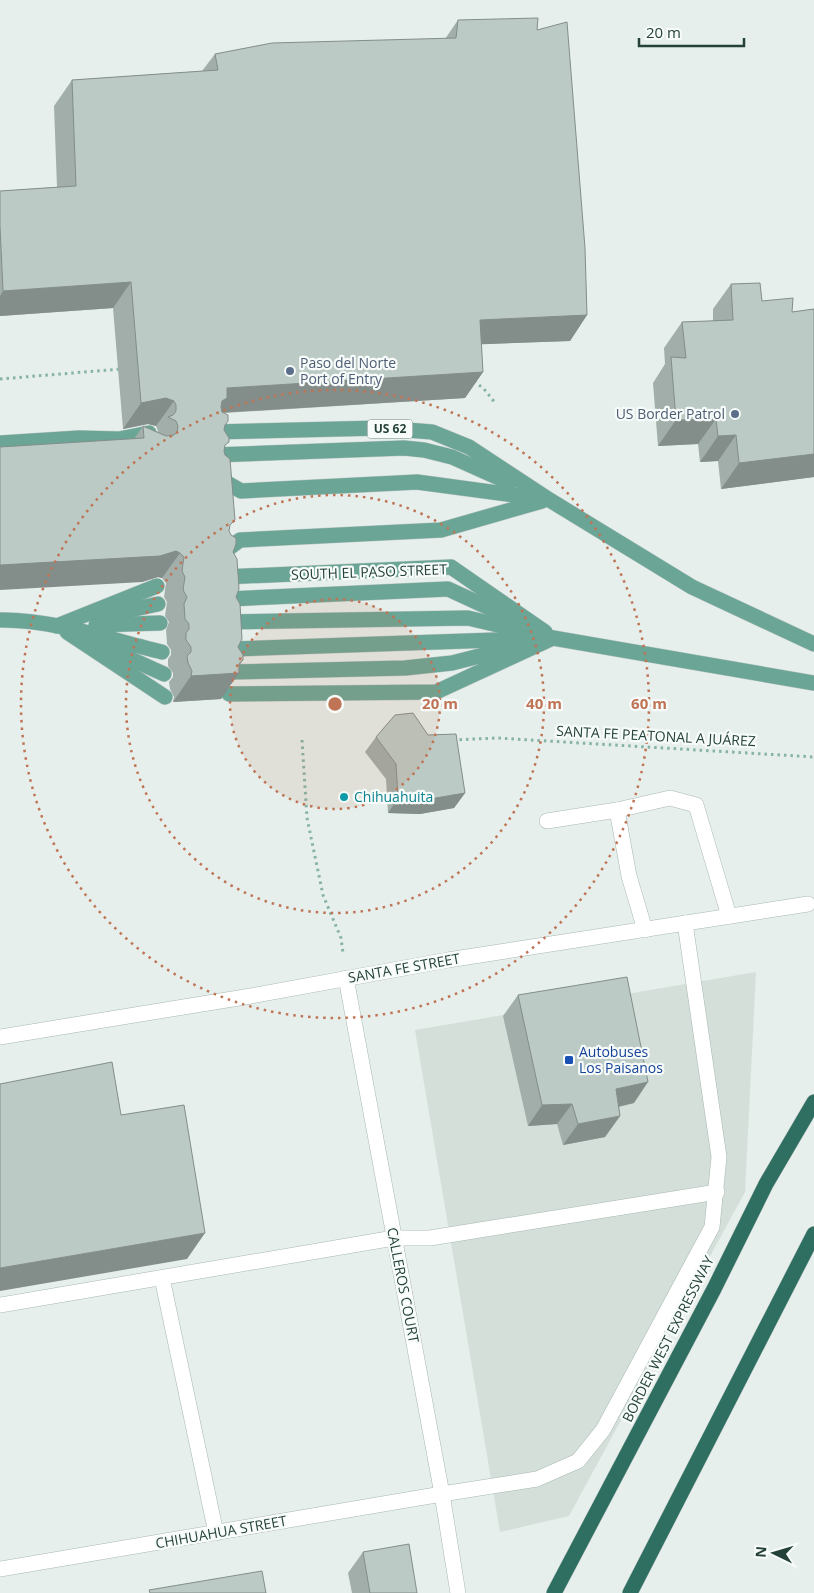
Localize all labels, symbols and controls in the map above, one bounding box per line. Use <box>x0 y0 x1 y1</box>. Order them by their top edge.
scale bar <box>639 15 744 47</box>
text: 20 m <box>646 22 681 42</box>
place label: Paso del Norte Port of Entry <box>300 353 396 388</box>
marker: Paso del Norte Port of Entry <box>284 365 296 377</box>
place label: US Border Patrol <box>616 404 725 423</box>
marker: US Border Patrol <box>729 408 741 420</box>
road number: US 62 <box>368 419 412 438</box>
street label: SOUTH EL PASO STREET <box>291 559 448 584</box>
text: 20 m <box>422 693 458 713</box>
text: 40 m <box>526 693 562 713</box>
text: 60 m <box>631 693 667 713</box>
centre of rings <box>326 695 344 713</box>
street label: SANTA FE PEATONAL A JUÁREZ <box>556 721 756 750</box>
place label: Chihuahuita <box>354 787 433 806</box>
marker: Chihuahuita <box>338 791 350 803</box>
street label: SANTA FE STREET <box>347 948 462 987</box>
place label: Autobuses Los Paisanos <box>579 1042 663 1077</box>
marker: Autobuses Los Paisanos <box>563 1054 575 1066</box>
street label: CALLEROS COURT <box>383 1226 424 1345</box>
street label: BORDER WEST EXPRESSWAY <box>617 1252 718 1425</box>
street label: CHIHUAHUA STREET <box>154 1511 288 1552</box>
north arrow <box>749 1528 799 1578</box>
text: N <box>751 1545 771 1558</box>

